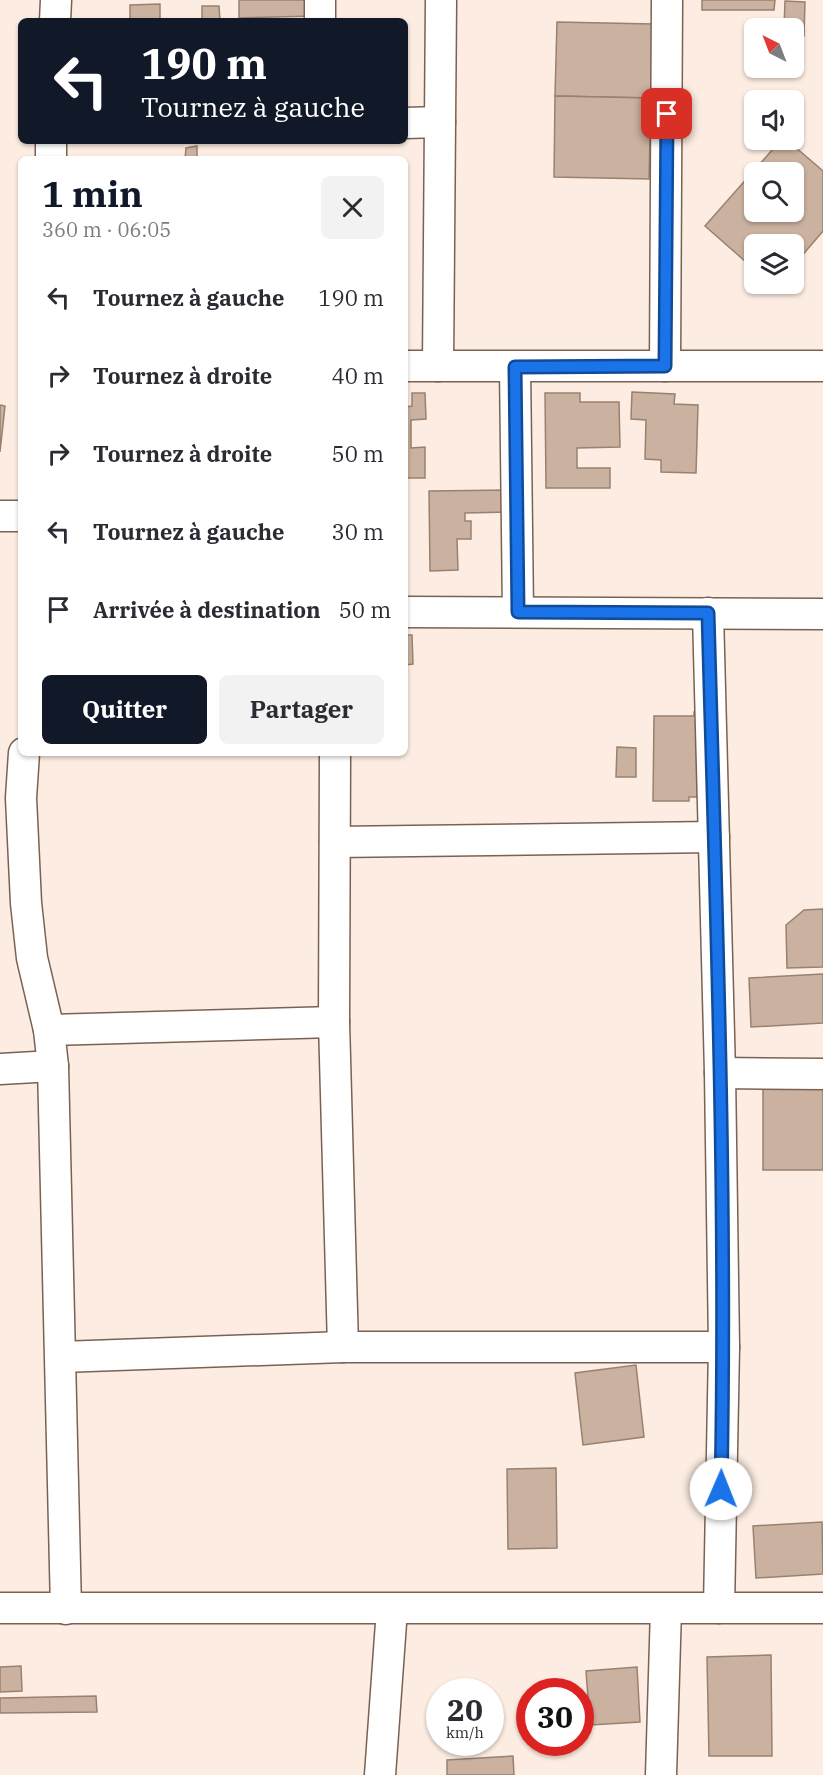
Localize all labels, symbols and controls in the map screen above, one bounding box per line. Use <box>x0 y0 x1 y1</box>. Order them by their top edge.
north arrow <box>744 18 804 78</box>
map controls <box>744 18 804 294</box>
text: 190 m <box>141 36 267 91</box>
icon: left <box>42 42 120 120</box>
pin <box>641 88 692 139</box>
text: Tournez à gauche <box>141 89 365 124</box>
button: sound <box>744 90 804 150</box>
icon: arrive <box>650 97 683 130</box>
button: search <box>744 162 804 222</box>
text: 1 min <box>42 170 143 217</box>
button: close <box>321 176 384 239</box>
text: 360 m · 06:05 <box>42 216 171 243</box>
button: layers <box>744 234 804 294</box>
icon: left <box>42 281 75 314</box>
text: Tournez à gauche <box>93 283 284 312</box>
text: 190 m <box>318 283 384 312</box>
icon: right <box>42 359 75 392</box>
text: Tournez à droite <box>93 361 272 390</box>
text: 40 m <box>332 361 384 390</box>
icon: right <box>42 437 75 470</box>
text: Tournez à droite <box>93 439 272 468</box>
text: 50 m <box>332 439 384 468</box>
icon: left <box>42 515 75 548</box>
text: Tournez à gauche <box>93 517 284 546</box>
text: 30 m <box>332 517 384 546</box>
icon: arrive <box>42 593 75 626</box>
text: Arrivée à destination <box>93 595 321 624</box>
text: 50 m <box>339 595 391 624</box>
button: Quitter <box>42 675 207 744</box>
button: Partager <box>219 675 384 744</box>
position arrow <box>689 1457 753 1521</box>
speed limit sign: 30 <box>516 1678 594 1756</box>
text: 20 <box>447 1690 483 1729</box>
text: km/h <box>446 1723 484 1742</box>

